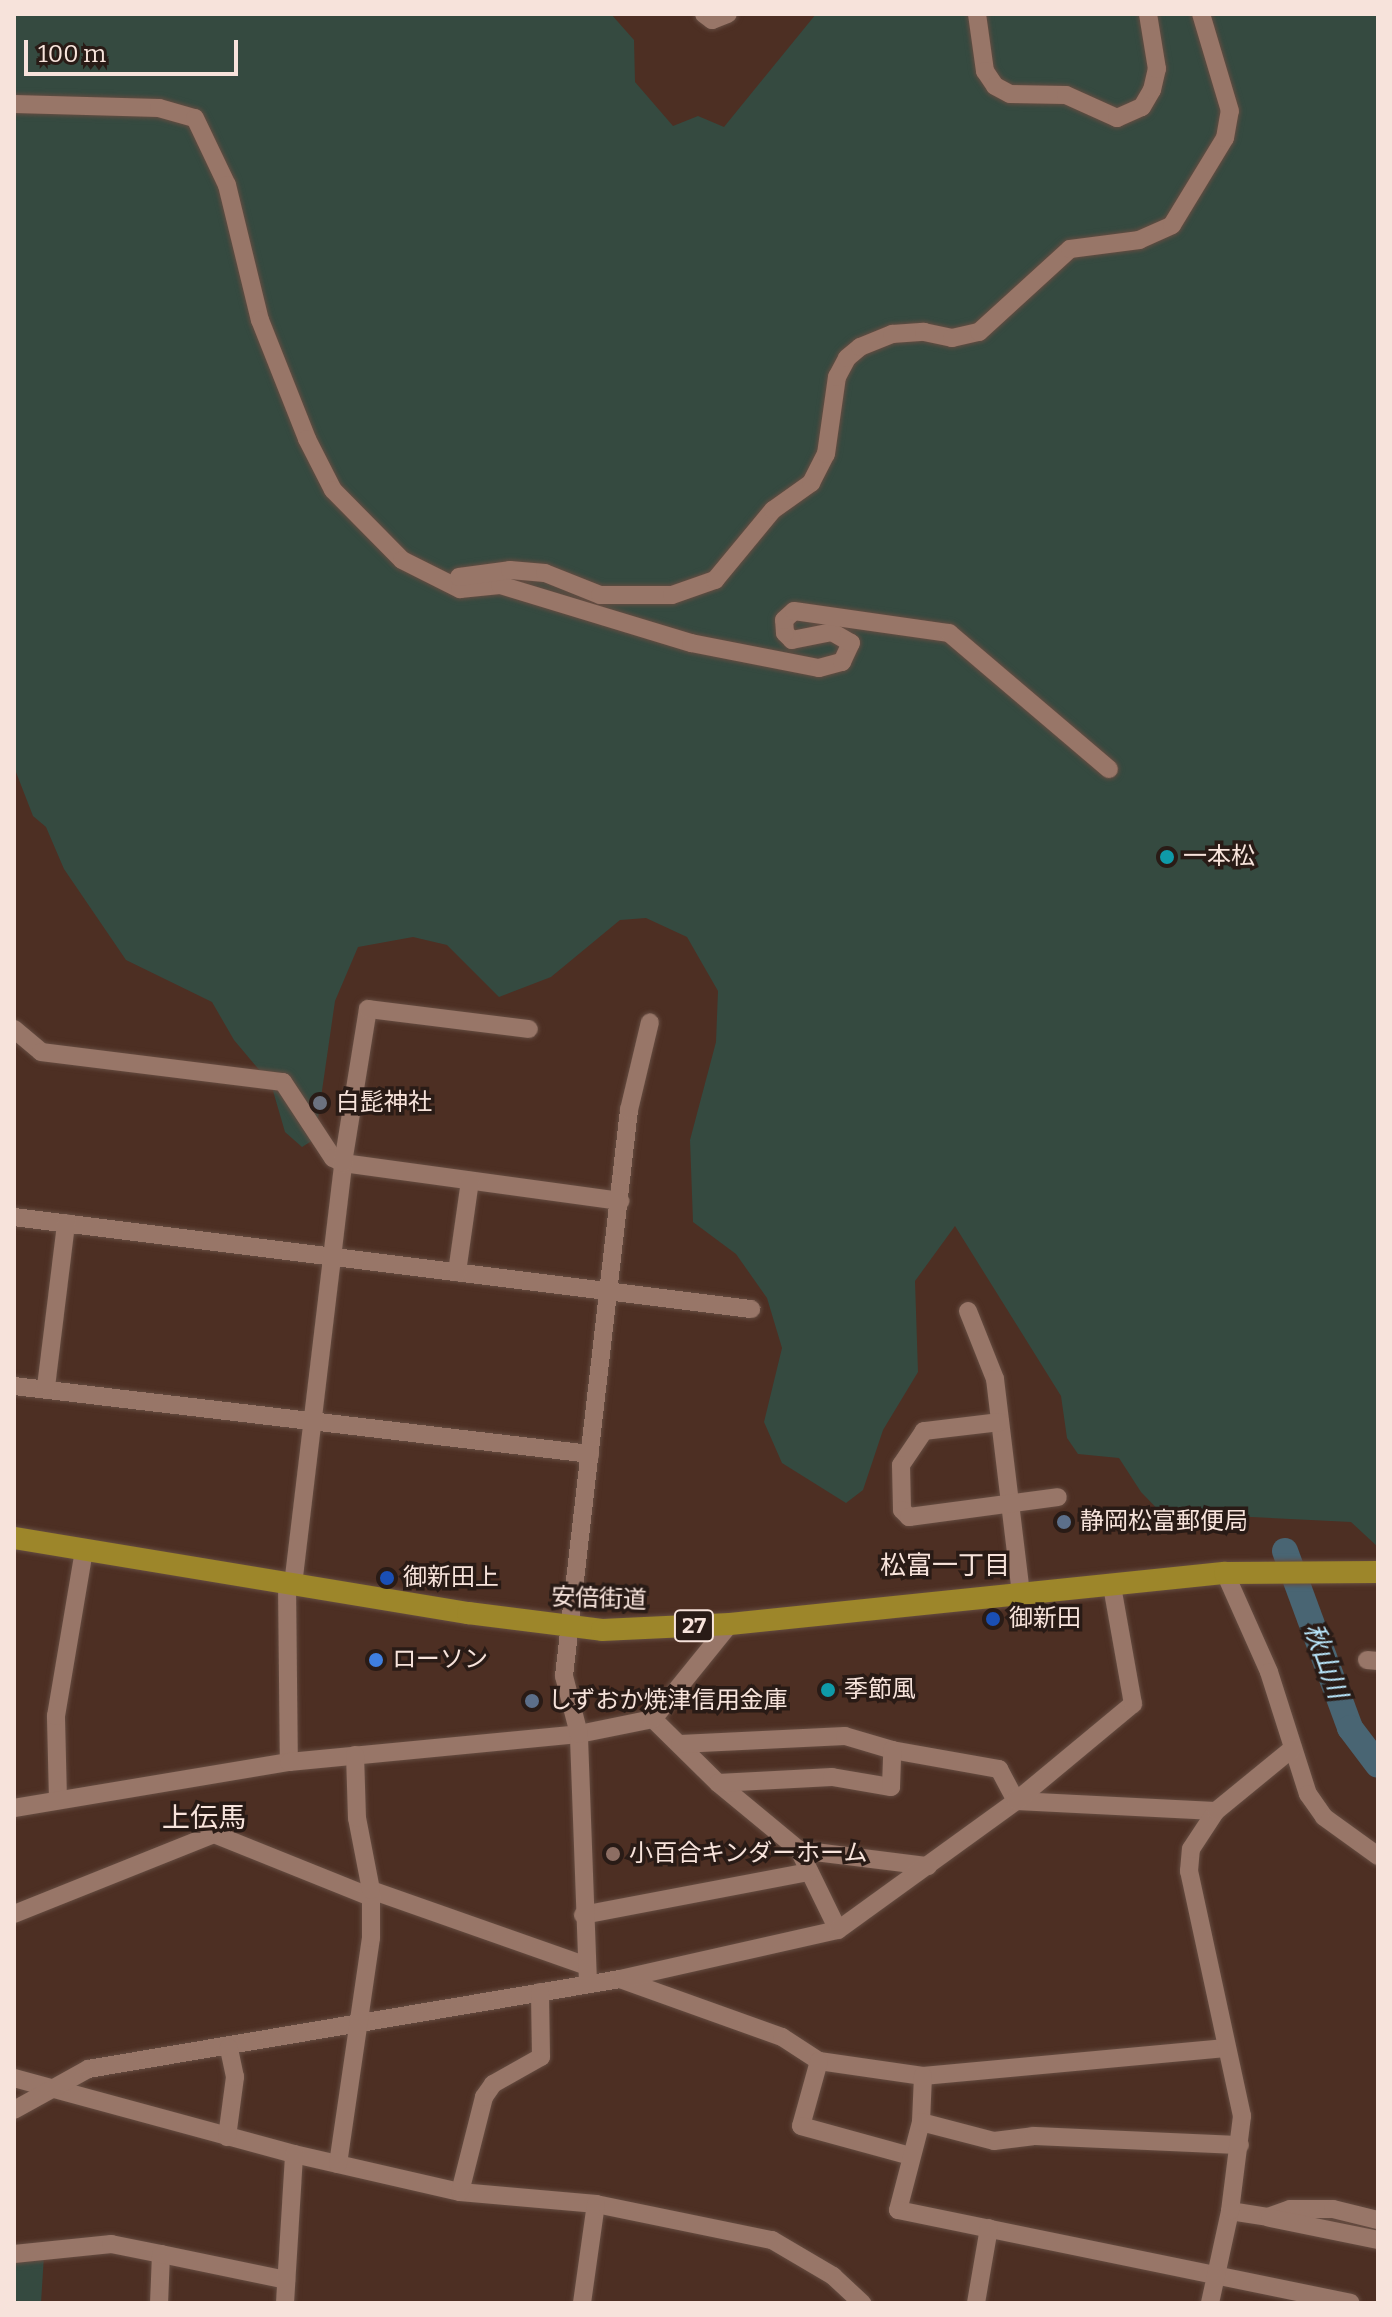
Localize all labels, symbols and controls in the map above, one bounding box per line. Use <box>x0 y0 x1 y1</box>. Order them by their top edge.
scale bar <box>28 24 242 74</box>
text: 100 m <box>38 40 106 68</box>
place label: 一本松 <box>1183 843 1255 871</box>
marker: 一本松 <box>1158 848 1176 866</box>
place label: 白髭神社 <box>336 1089 432 1117</box>
marker: 白髭神社 <box>311 1094 329 1112</box>
place label: 静岡松富郵便局 <box>1080 1508 1248 1536</box>
marker: 静岡松富郵便局 <box>1055 1513 1073 1531</box>
district label: 松富一丁目 <box>880 1550 1010 1582</box>
place label: 御新田上 <box>403 1564 499 1592</box>
marker: 御新田上 <box>378 1569 396 1587</box>
street label: 安倍街道 <box>551 1583 647 1615</box>
place label: 御新田 <box>1009 1605 1081 1633</box>
road number: 27 <box>672 1608 716 1644</box>
marker: 御新田 <box>984 1610 1002 1628</box>
water label: 秋山川 <box>1297 1619 1353 1703</box>
place label: ローソン <box>392 1646 488 1674</box>
marker: ローソン <box>367 1651 385 1669</box>
place label: 季節風 <box>844 1676 916 1704</box>
marker: 季節風 <box>819 1681 837 1699</box>
place label: しずおか焼津信用金庫 <box>548 1687 788 1715</box>
marker: しずおか焼津信用金庫 <box>523 1692 541 1710</box>
district label: 上伝馬 <box>162 1801 246 1835</box>
place label: 小百合キンダーホーム <box>629 1840 869 1868</box>
marker: 小百合キンダーホーム <box>604 1845 622 1863</box>

